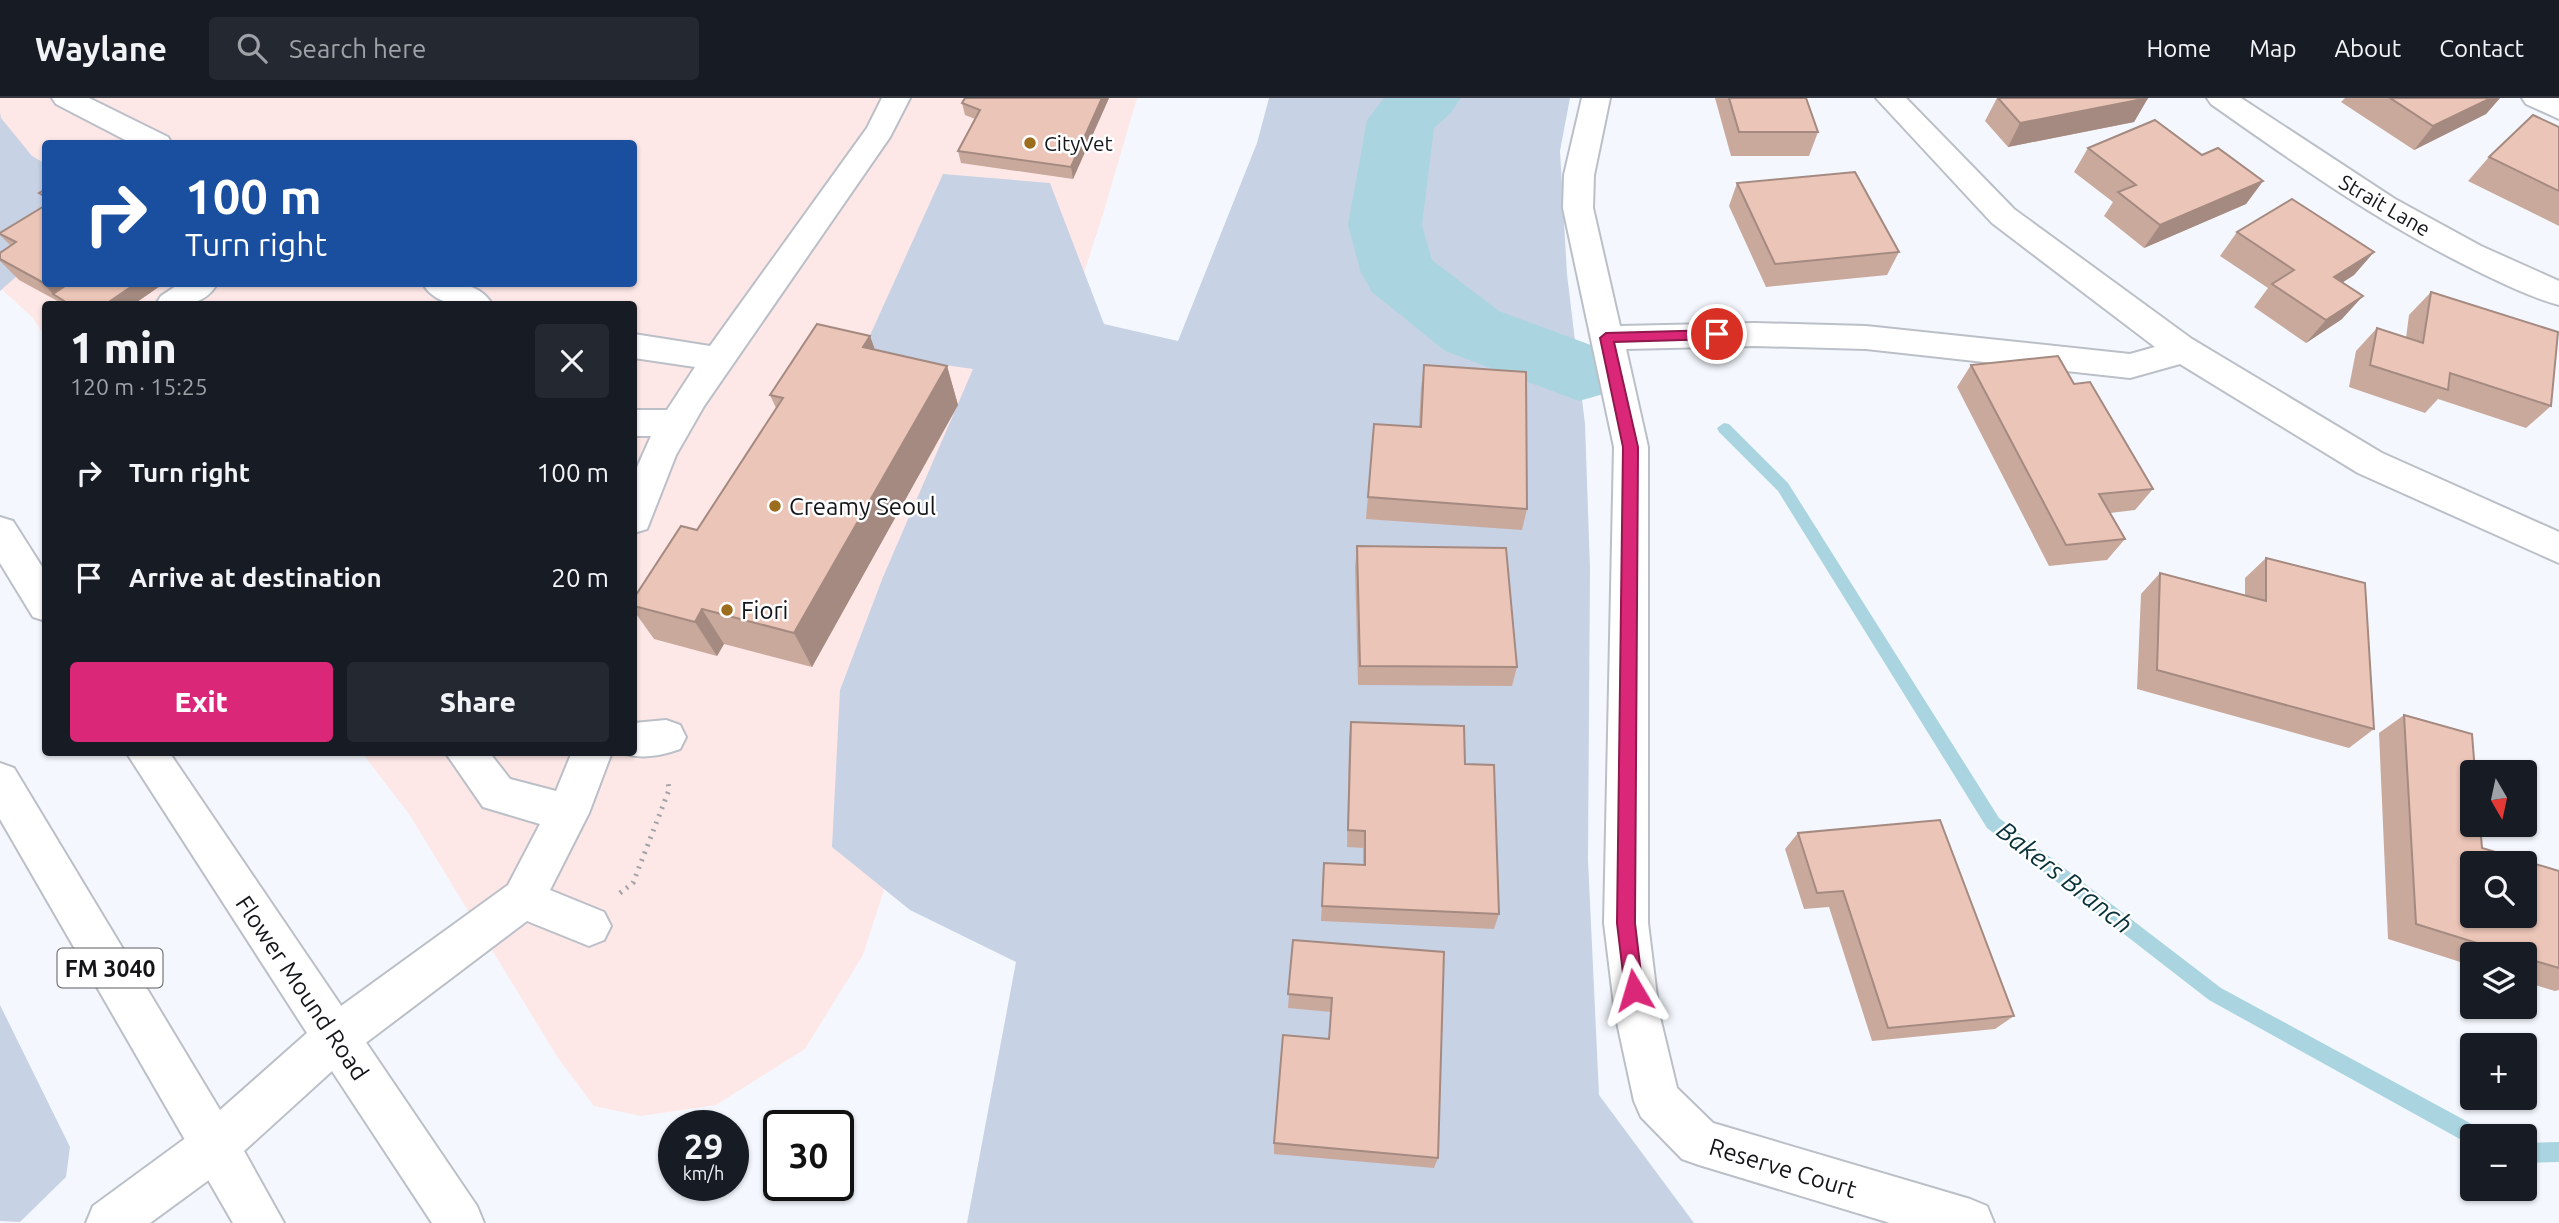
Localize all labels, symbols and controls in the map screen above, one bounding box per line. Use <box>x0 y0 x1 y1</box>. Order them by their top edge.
search box <box>209 17 699 80</box>
icon: search <box>233 29 271 67</box>
text: Waylane <box>35 30 167 67</box>
text: Search here <box>289 34 426 63</box>
text: Home <box>2146 35 2211 62</box>
text: Map <box>2249 35 2296 62</box>
text: About <box>2334 35 2401 62</box>
text: Contact <box>2439 35 2524 62</box>
place label: CityVet <box>1044 131 1113 155</box>
marker: CityVet <box>1022 135 1038 151</box>
icon: right <box>70 168 161 259</box>
text: 100 m <box>185 168 322 223</box>
street label: Strait Lane <box>2335 169 2435 241</box>
text: Turn right <box>185 226 327 262</box>
pin <box>1687 304 1747 364</box>
icon: arrive <box>1698 315 1736 353</box>
text: 1 min <box>70 324 177 371</box>
button: close <box>535 324 609 398</box>
text: 120 m · 15:25 <box>70 374 208 399</box>
icon: right <box>70 454 108 492</box>
text: Turn right <box>129 458 250 487</box>
text: 100 m <box>537 458 609 487</box>
place label: Creamy Seoul <box>789 493 936 520</box>
marker: Creamy Seoul <box>767 498 783 514</box>
icon: arrive <box>70 559 108 597</box>
text: Arrive at destination <box>129 563 382 592</box>
text: 20 m <box>551 563 609 592</box>
place label: Fiori <box>741 597 788 624</box>
marker: Fiori <box>719 602 735 618</box>
button: Exit <box>70 662 333 742</box>
button: Share <box>347 662 609 742</box>
north arrow <box>2460 760 2538 836</box>
map controls <box>2460 760 2537 1201</box>
water label: Bakers Branch <box>1992 815 2138 939</box>
button: search <box>2460 851 2537 928</box>
street label: Flower Mound Road <box>230 891 374 1085</box>
button: layers <box>2460 942 2537 1019</box>
road number: FM 3040 <box>57 948 162 988</box>
position arrow <box>1597 953 1671 1027</box>
button: + <box>2460 1033 2537 1110</box>
speed limit sign: 30 <box>763 1110 854 1201</box>
button: − <box>2460 1124 2537 1201</box>
text: 29 <box>684 1126 723 1166</box>
street label: Reserve Court <box>1706 1133 1861 1203</box>
text: km/h <box>683 1163 724 1183</box>

